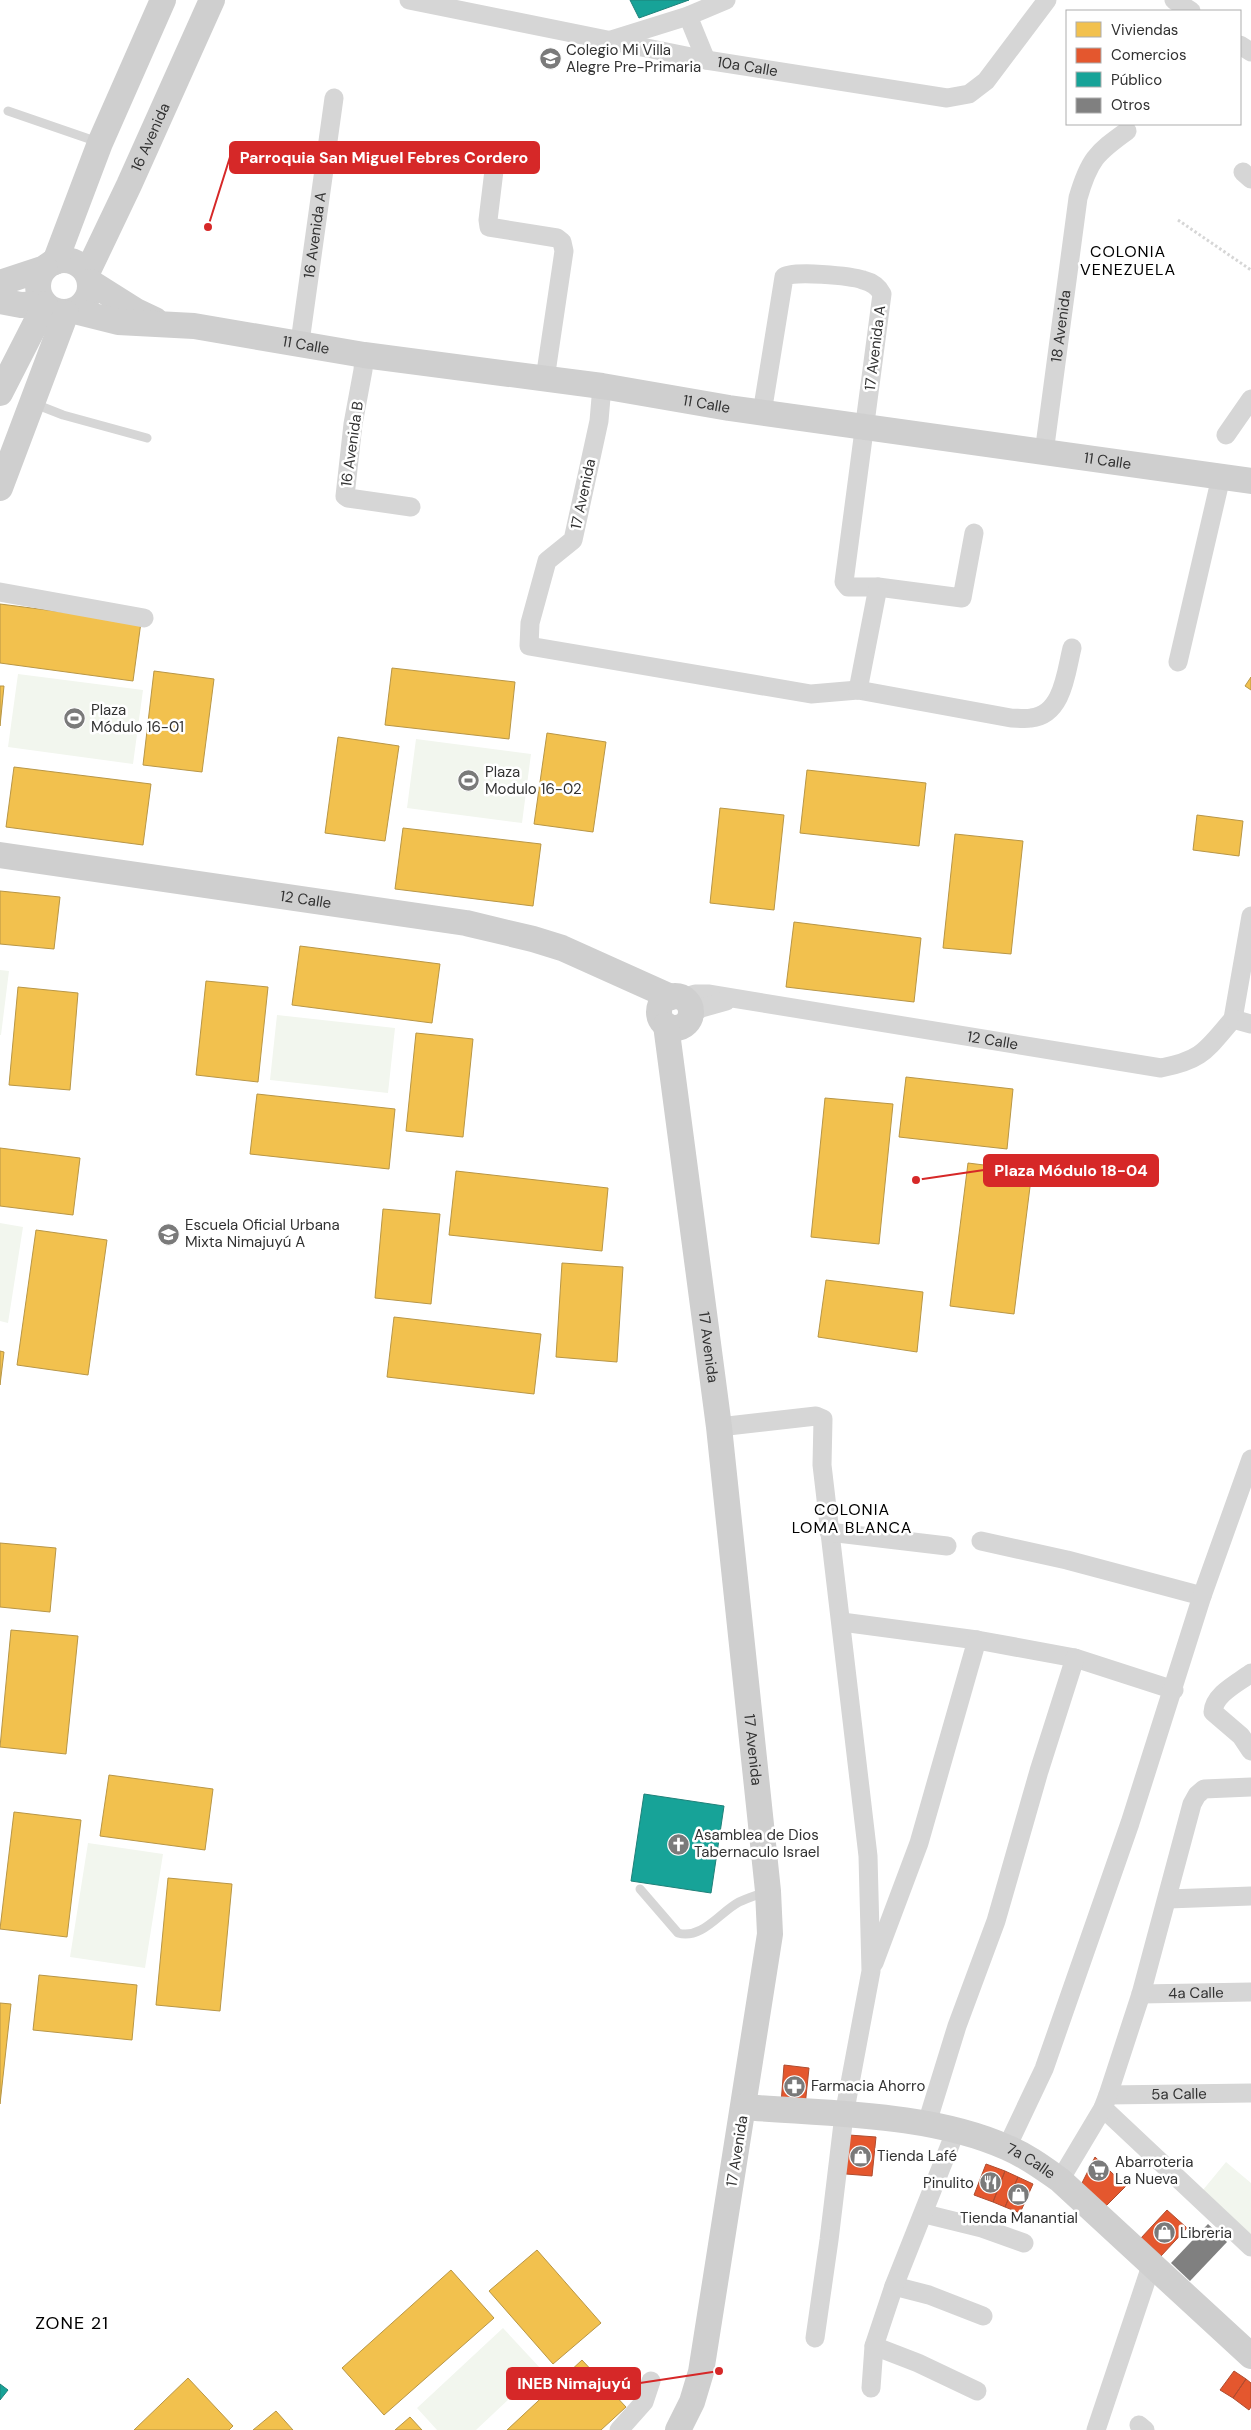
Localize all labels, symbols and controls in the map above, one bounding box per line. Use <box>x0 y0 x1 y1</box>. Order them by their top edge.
legend <box>1066 10 1241 125</box>
text: Viviendas <box>1111 20 1178 40</box>
place label: Colegio Mi Villa Alegre Pre-Primaria <box>566 40 701 77</box>
text: Comercios <box>1111 45 1186 65</box>
school or university icon: Colegio Mi Villa Alegre Pre-Primaria <box>538 47 562 71</box>
street label: 10a Calle <box>716 52 779 81</box>
text: Público <box>1111 70 1162 90</box>
text: Otros <box>1111 95 1150 115</box>
street label: 16 Avenida <box>126 100 175 175</box>
callout: Parroquia San Miguel Febres Cordero <box>230 142 539 173</box>
text: Parroquia San Miguel Febres Cordero <box>240 147 528 168</box>
street label: 16 Avenida A <box>299 190 331 280</box>
district label: COLONIA VENEZUELA <box>1080 241 1176 280</box>
street label: 18 Avenida <box>1046 289 1076 364</box>
street label: 17 Avenida A <box>860 304 890 392</box>
street label: 11 Calle <box>281 331 331 359</box>
street label: 11 Calle <box>681 390 732 418</box>
street label: 16 Avenida B <box>336 400 368 488</box>
street label: 11 Calle <box>1083 448 1132 474</box>
street label: 17 Avenida <box>566 457 600 531</box>
place label: Plaza Módulo 16-01 <box>91 700 184 737</box>
sports icon: Plaza Módulo 16-01 <box>63 707 87 731</box>
place label: Plaza Modulo 16-02 <box>485 762 582 799</box>
sports icon: Plaza Modulo 16-02 <box>457 769 481 793</box>
street label: 12 Calle <box>279 886 333 913</box>
street label: 12 Calle <box>966 1026 1020 1055</box>
callout: Plaza Módulo 18-04 <box>984 1155 1158 1186</box>
text: Plaza Módulo 18-04 <box>994 1160 1148 1181</box>
place label: Escuela Oficial Urbana Mixta Nimajuyú A <box>185 1215 340 1252</box>
school or university icon: Escuela Oficial Urbana Mixta Nimajuyú A <box>157 1222 181 1246</box>
street label: 17 Avenida <box>694 1310 723 1384</box>
district label: COLONIA LOMA BLANCA <box>792 1499 912 1538</box>
street label: 17 Avenida <box>739 1713 767 1786</box>
place label: Asamblea de Dios Tabernaculo Israel <box>694 1825 820 1862</box>
church icon: Asamblea de Dios Tabernaculo Israel <box>666 1832 690 1856</box>
street label: 4a Calle <box>1168 1982 1224 2004</box>
pharmacy icon: Farmacia Ahorro <box>783 2074 807 2098</box>
place label: Farmacia Ahorro <box>811 2076 925 2096</box>
street label: 5a Calle <box>1151 2084 1207 2104</box>
street label: 17 Avenida <box>722 2114 752 2188</box>
street label: 7a Calle <box>1003 2139 1059 2184</box>
shop icon: Tienda Lafé <box>849 2144 873 2168</box>
place label: Tienda Lafé <box>877 2146 957 2166</box>
place label: Abarroteria La Nueva <box>1115 2152 1193 2189</box>
supermarket icon: Abarroteria La Nueva <box>1087 2159 1111 2183</box>
restaurant icon: Pinulito <box>978 2171 1002 2195</box>
place label: Pinulito <box>923 2173 974 2193</box>
shop icon: Tienda Manantial <box>1007 2183 1031 2207</box>
place label: Tienda Manantial <box>960 2208 1078 2228</box>
shop icon: Libreria <box>1152 2221 1176 2245</box>
place label: Libreria <box>1180 2223 1232 2243</box>
district label: ZONE 21 <box>35 2311 109 2335</box>
callout: INEB Nimajuyú <box>507 2368 640 2399</box>
text: INEB Nimajuyú <box>517 2373 631 2394</box>

